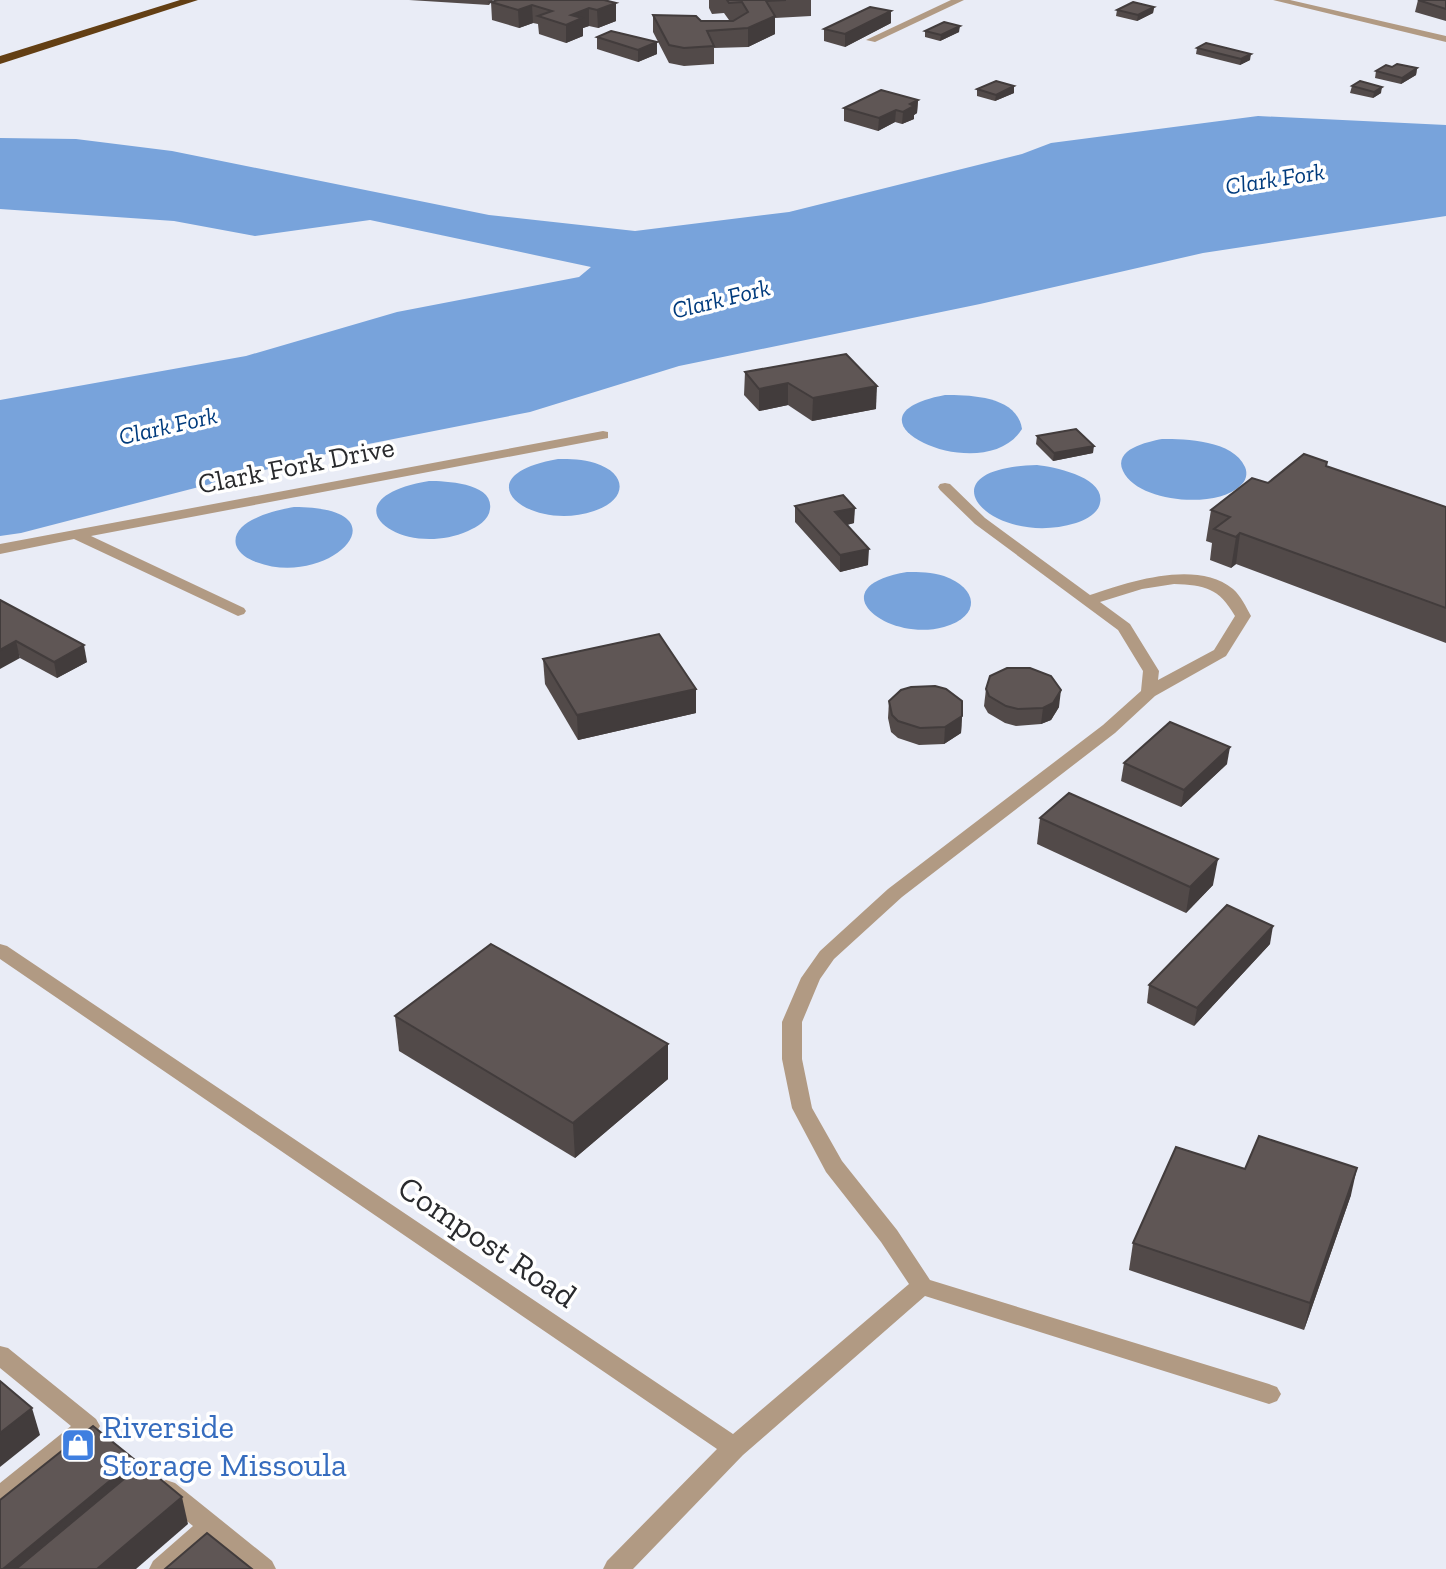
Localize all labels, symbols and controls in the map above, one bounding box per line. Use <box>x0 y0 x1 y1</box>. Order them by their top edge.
water label: Clark Fork <box>1223 156 1327 201</box>
water label: Clark Fork <box>669 272 773 325</box>
water label: Clark Fork <box>116 400 220 451</box>
street label: Clark Fork Drive <box>195 430 397 501</box>
street label: Compost Road <box>391 1167 584 1315</box>
place label: Riverside Storage Missoula <box>102 1407 347 1484</box>
shop icon: Riverside Storage Missoula <box>59 1426 97 1464</box>

